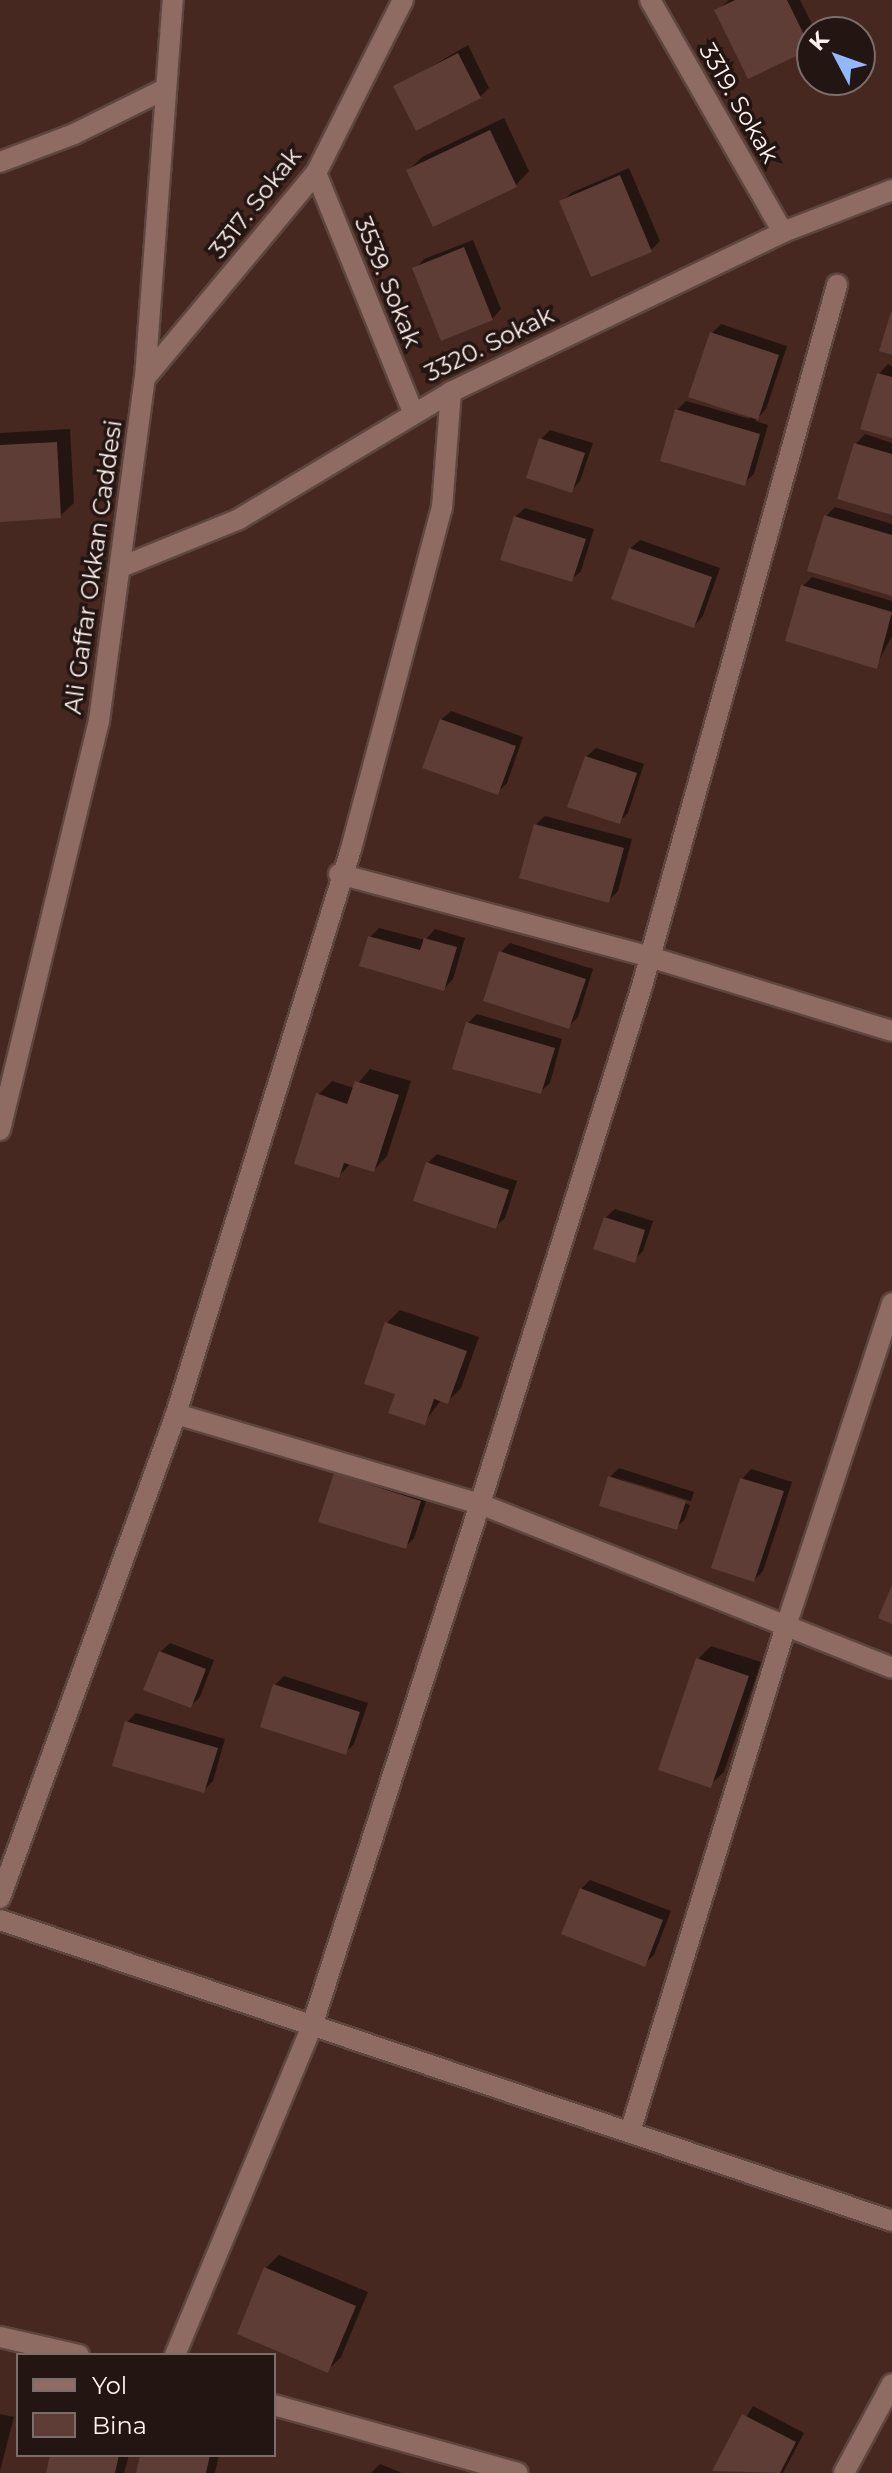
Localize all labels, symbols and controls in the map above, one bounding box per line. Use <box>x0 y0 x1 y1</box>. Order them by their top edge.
north arrow <box>796 16 876 96</box>
text: K <box>803 26 835 56</box>
street label: 3319. Sokak <box>693 38 785 168</box>
street label: 3317. Sokak <box>203 142 307 264</box>
street label: 3539. Sokak <box>349 212 427 352</box>
street label: 3320. Sokak <box>420 300 558 388</box>
street label: Ali Gaffar Okkan Caddesi <box>58 418 128 716</box>
legend <box>16 2353 276 2457</box>
text: Yol <box>92 2371 127 2400</box>
text: Bina <box>92 2411 147 2440</box>

